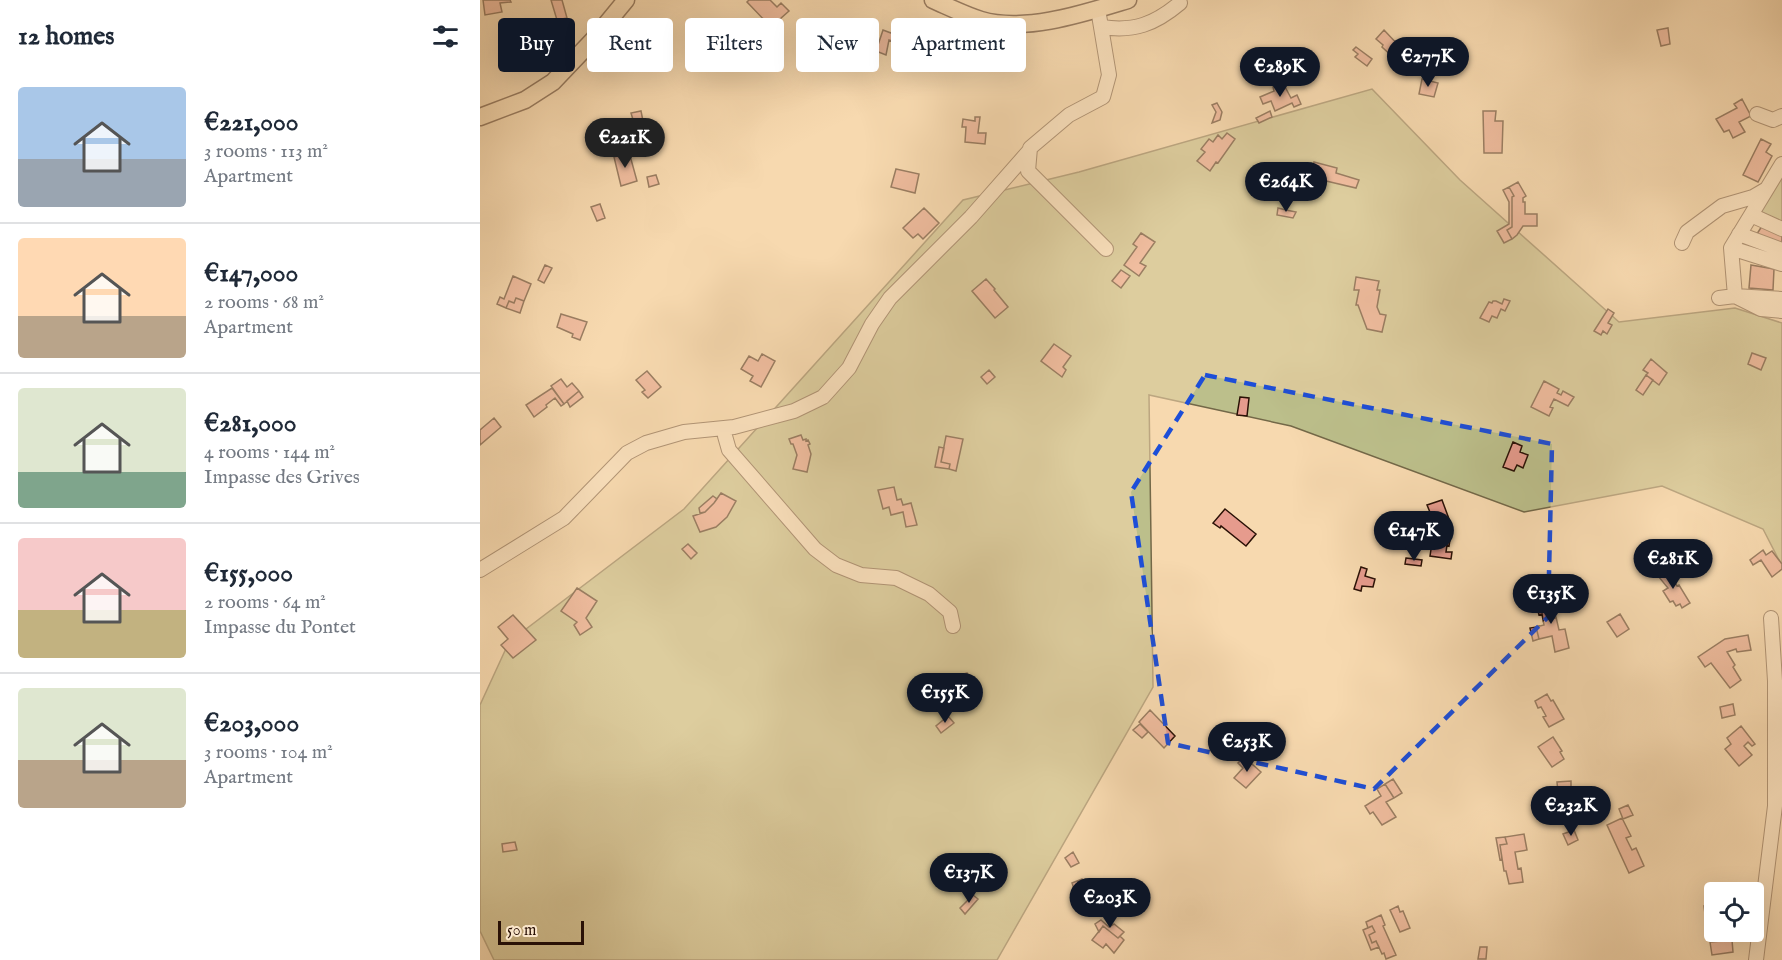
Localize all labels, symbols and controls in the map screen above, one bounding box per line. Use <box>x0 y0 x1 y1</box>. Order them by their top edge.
chip: Buy <box>498 18 575 72</box>
chip: Rent <box>587 18 673 72</box>
chip: Filters <box>685 18 784 72</box>
chip: New <box>796 18 879 72</box>
chip: Apartment <box>891 18 1026 72</box>
text: 12 homes <box>18 20 114 53</box>
icon: filters <box>429 20 462 53</box>
pin: €277K <box>1386 37 1470 88</box>
text: €277K <box>1401 44 1455 69</box>
pin: €289K <box>1238 47 1322 98</box>
text: €289K <box>1254 54 1306 79</box>
text: €221,000 <box>204 106 299 139</box>
icon: home <box>66 111 138 183</box>
pin: €221K <box>583 118 667 169</box>
text: €221K <box>599 125 651 150</box>
text: 3 rooms · 113 m² <box>204 139 328 164</box>
pin: €264K <box>1244 162 1328 213</box>
text: Apartment <box>204 164 293 189</box>
text: €264K <box>1259 169 1313 194</box>
text: €147,000 <box>204 257 298 290</box>
icon: home <box>66 262 138 334</box>
text: 2 rooms · 68 m² <box>204 290 324 315</box>
text: Apartment <box>204 315 293 340</box>
text: €281,000 <box>204 407 297 440</box>
icon: home <box>66 412 138 484</box>
text: 4 rooms · 144 m² <box>204 440 335 465</box>
text: Impasse des Grives <box>204 465 360 490</box>
pin: €147K <box>1372 511 1456 562</box>
text: €147K <box>1388 518 1440 543</box>
pin: €281K <box>1631 539 1715 590</box>
text: €281K <box>1648 546 1698 571</box>
text: €155,000 <box>204 557 293 590</box>
icon: home <box>66 562 138 634</box>
pin: €135K <box>1509 574 1593 625</box>
text: €135K <box>1527 581 1575 606</box>
text: 2 rooms · 64 m² <box>204 590 326 615</box>
text: Impasse du Pontet <box>204 615 356 640</box>
pin: €155K <box>903 673 987 724</box>
text: €155K <box>921 680 969 705</box>
text: €203,000 <box>204 707 299 740</box>
icon: home <box>66 712 138 784</box>
pin: €253K <box>1205 722 1289 773</box>
text: €253K <box>1222 729 1272 754</box>
text: 3 rooms · 104 m² <box>204 740 333 765</box>
text: Apartment <box>204 765 293 790</box>
pin: €232K <box>1529 786 1613 837</box>
text: €232K <box>1545 793 1597 818</box>
pin: €137K <box>927 853 1011 904</box>
text: €137K <box>944 860 994 885</box>
pin: €203K <box>1068 878 1152 929</box>
map controls <box>1704 882 1764 942</box>
button: locate <box>1704 882 1764 942</box>
text: €203K <box>1084 885 1136 910</box>
scale bar <box>498 918 584 946</box>
text: 50 m <box>507 921 536 941</box>

